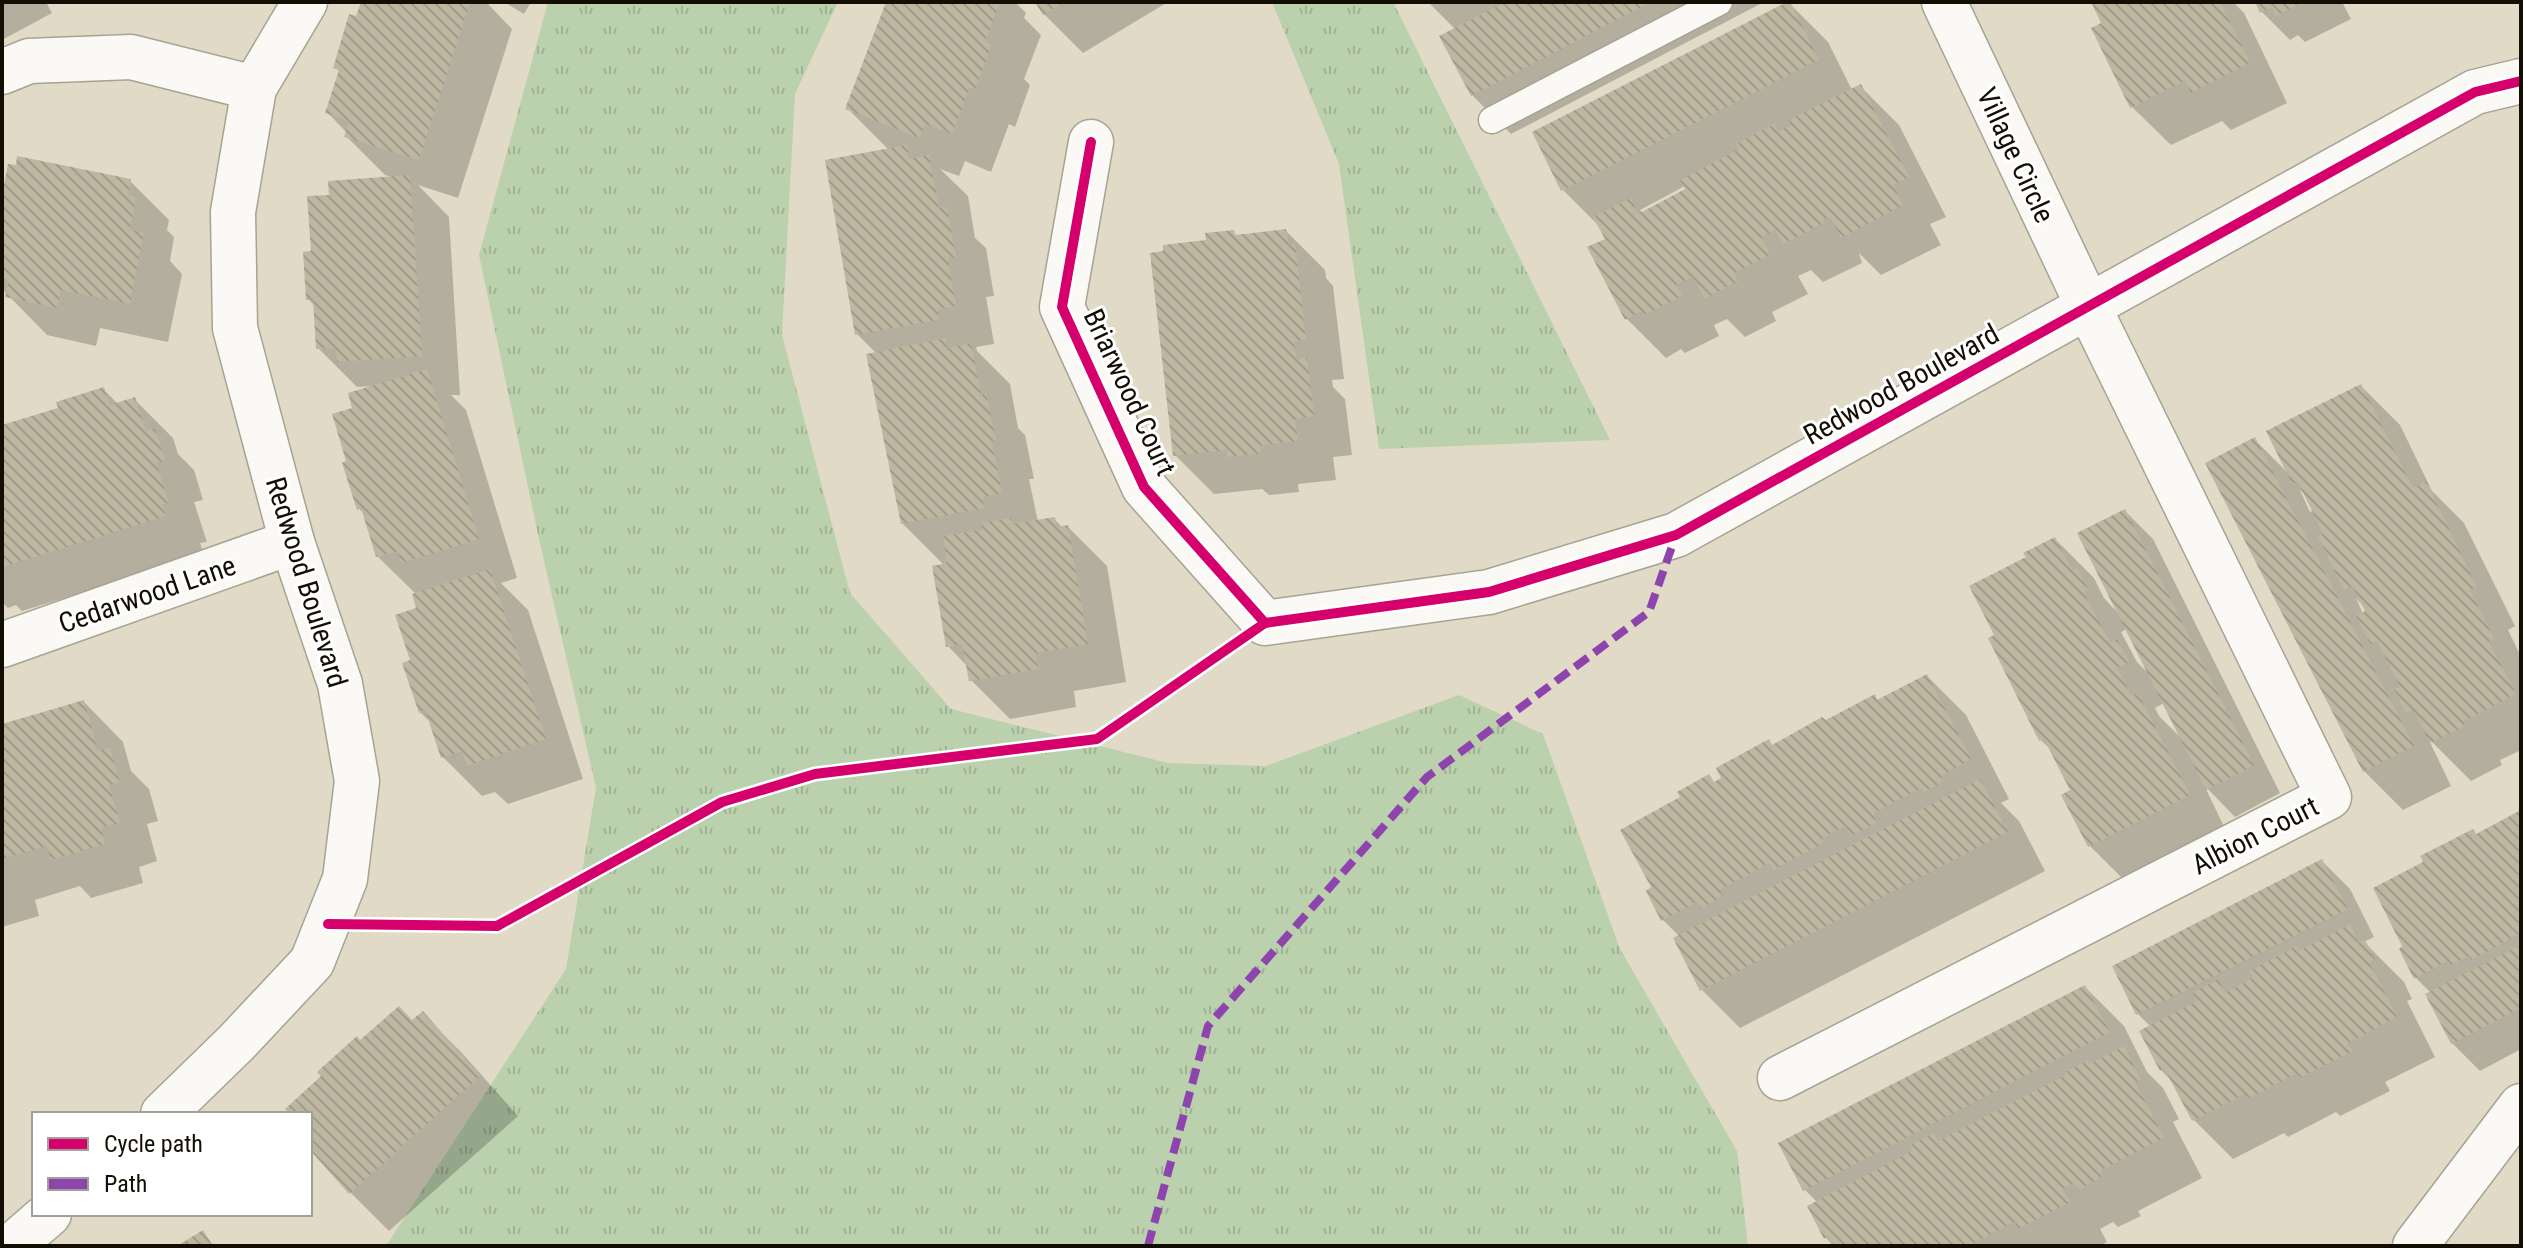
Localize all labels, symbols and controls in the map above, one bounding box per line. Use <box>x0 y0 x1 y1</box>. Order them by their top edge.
street label: Village Circle <box>1970 83 2061 228</box>
street label: Briarwood Court <box>1077 304 1183 481</box>
street label: Redwood Boulevard <box>1798 317 2005 452</box>
street label: Redwood Boulevard <box>259 473 354 691</box>
street label: Cedarwood Lane <box>54 549 240 640</box>
street label: Albion Court <box>2186 789 2324 881</box>
legend <box>32 1112 312 1216</box>
text: Cycle path <box>104 1130 203 1158</box>
text: Path <box>104 1170 147 1198</box>

